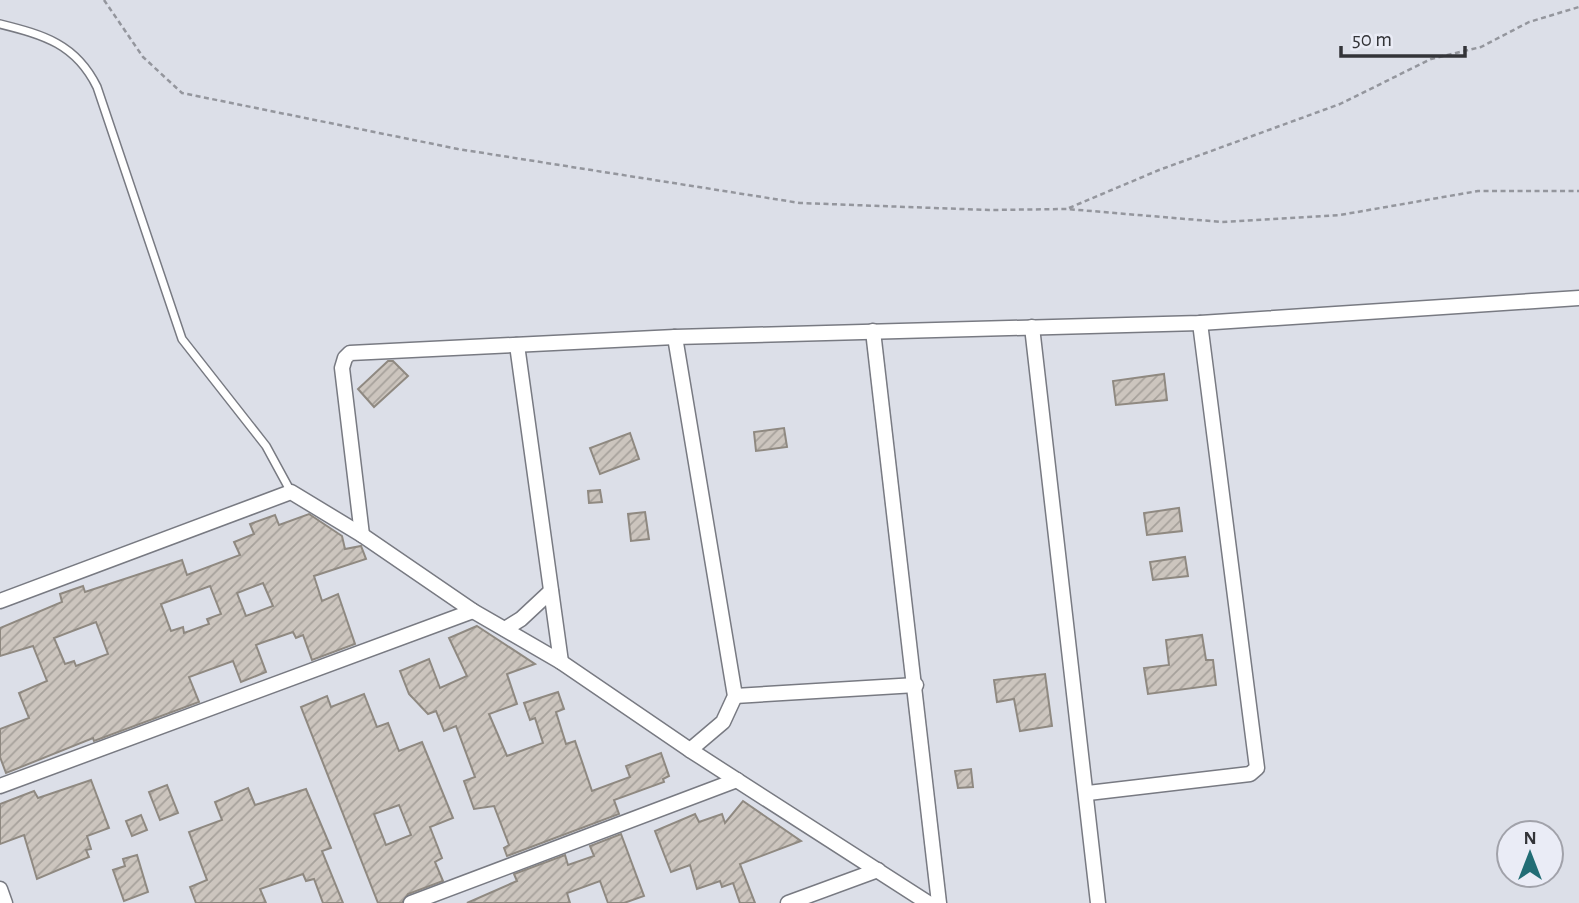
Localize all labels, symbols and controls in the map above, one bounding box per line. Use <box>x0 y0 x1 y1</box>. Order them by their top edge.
scale bar <box>1341 14 1465 58</box>
text: 50 m <box>1352 29 1392 50</box>
north arrow <box>1495 819 1565 889</box>
text: N <box>1523 829 1537 848</box>

